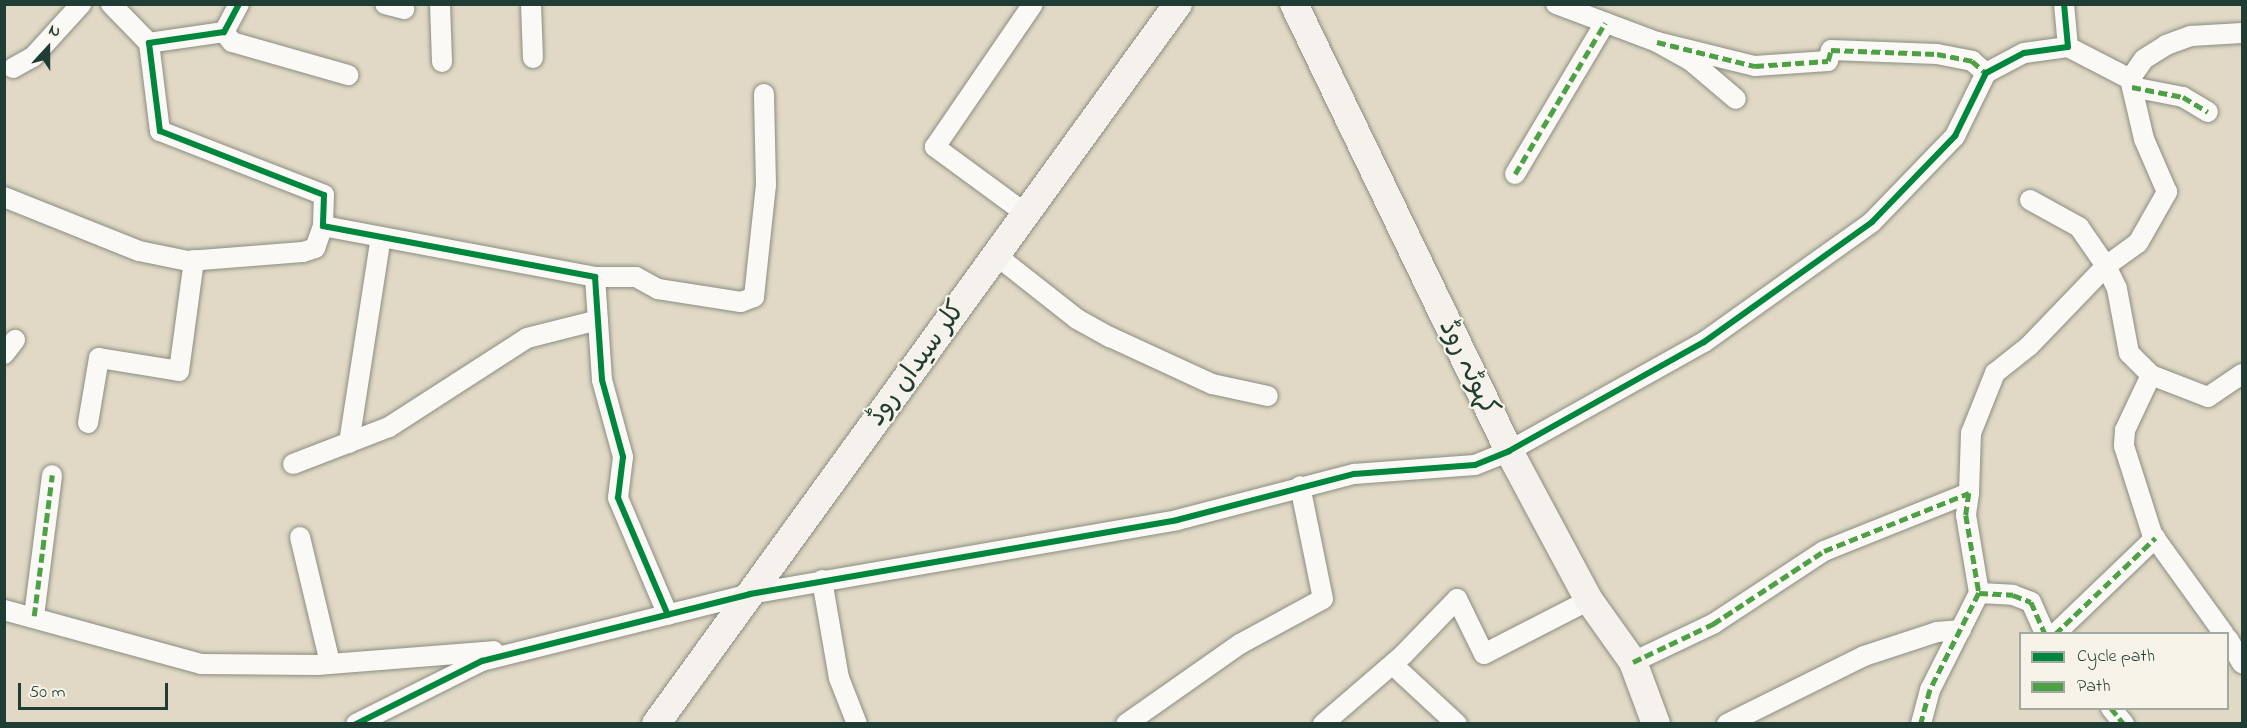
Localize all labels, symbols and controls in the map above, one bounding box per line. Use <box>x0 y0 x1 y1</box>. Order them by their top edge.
north arrow <box>18 18 78 78</box>
text: N <box>45 18 64 44</box>
street label: کلر سیداں روڈ <box>861 295 973 433</box>
street label: کہوٹہ روڈ <box>1431 315 1505 421</box>
legend <box>2019 632 2229 710</box>
text: Cycle path <box>2077 644 2155 670</box>
scale bar <box>21 671 171 709</box>
text: Path <box>2077 674 2111 700</box>
text: 50 m <box>29 680 66 706</box>

